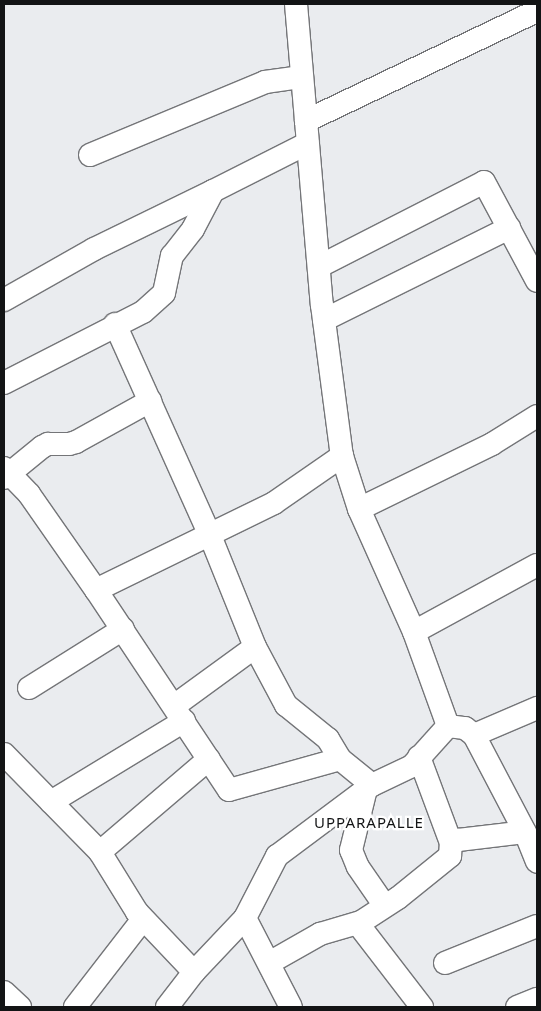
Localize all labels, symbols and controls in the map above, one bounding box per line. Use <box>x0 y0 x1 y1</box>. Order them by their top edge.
district label: UPPARAPALLE <box>313 814 425 832</box>

